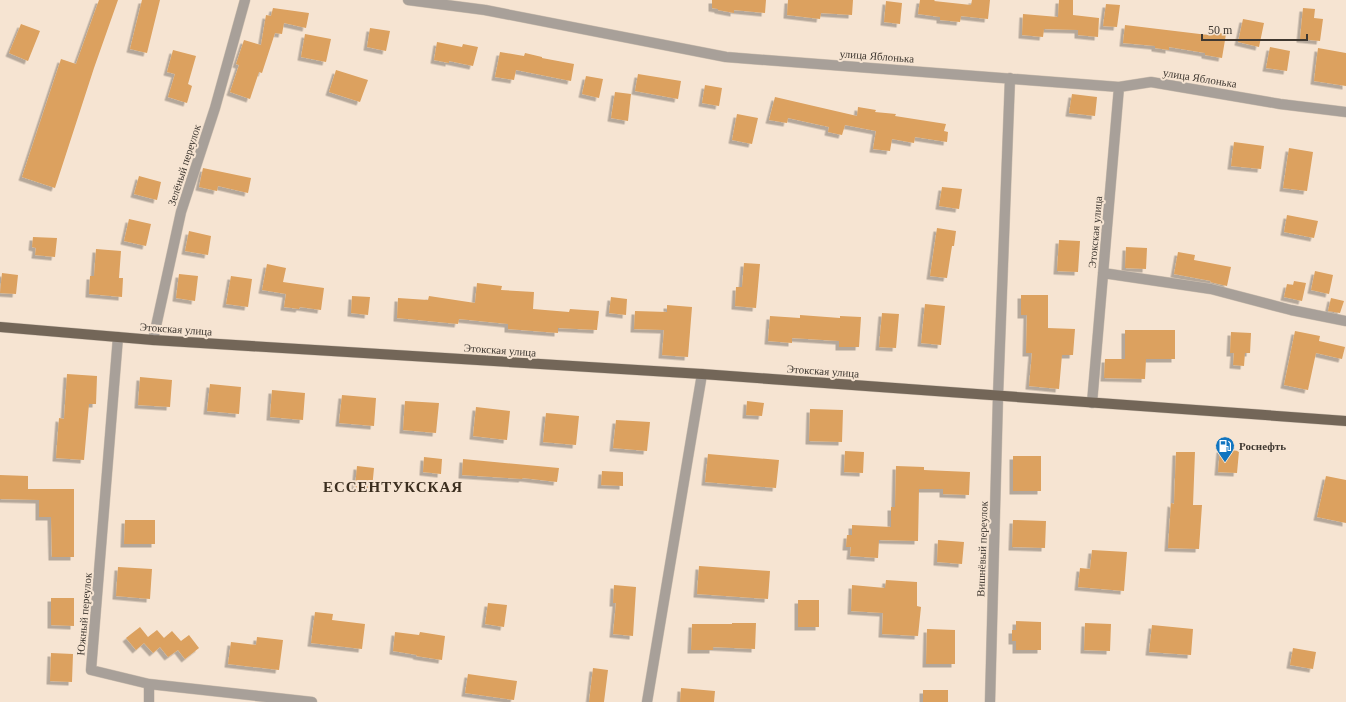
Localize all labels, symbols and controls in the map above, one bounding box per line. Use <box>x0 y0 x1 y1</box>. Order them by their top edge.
scale bar <box>1202 16 1307 42</box>
text: 50 m <box>1208 23 1233 37</box>
street label: улица Яблонька <box>839 47 915 65</box>
street label: улица Яблонька <box>1162 66 1238 90</box>
street label: Зелёный переулок <box>165 122 203 207</box>
street label: Этокская улица <box>1086 195 1104 269</box>
street label: Этокская улица <box>139 320 213 338</box>
street label: Этокская улица <box>463 341 537 359</box>
street label: Этокская улица <box>786 362 860 380</box>
fuel station icon: Роснефть <box>1214 435 1236 463</box>
place label: Роснефть <box>1239 440 1286 452</box>
district label: ЕССЕНТУКСКАЯ <box>323 479 463 495</box>
street label: Вишнёвый переулок <box>974 500 990 597</box>
street label: Южный переулок <box>74 571 94 656</box>

